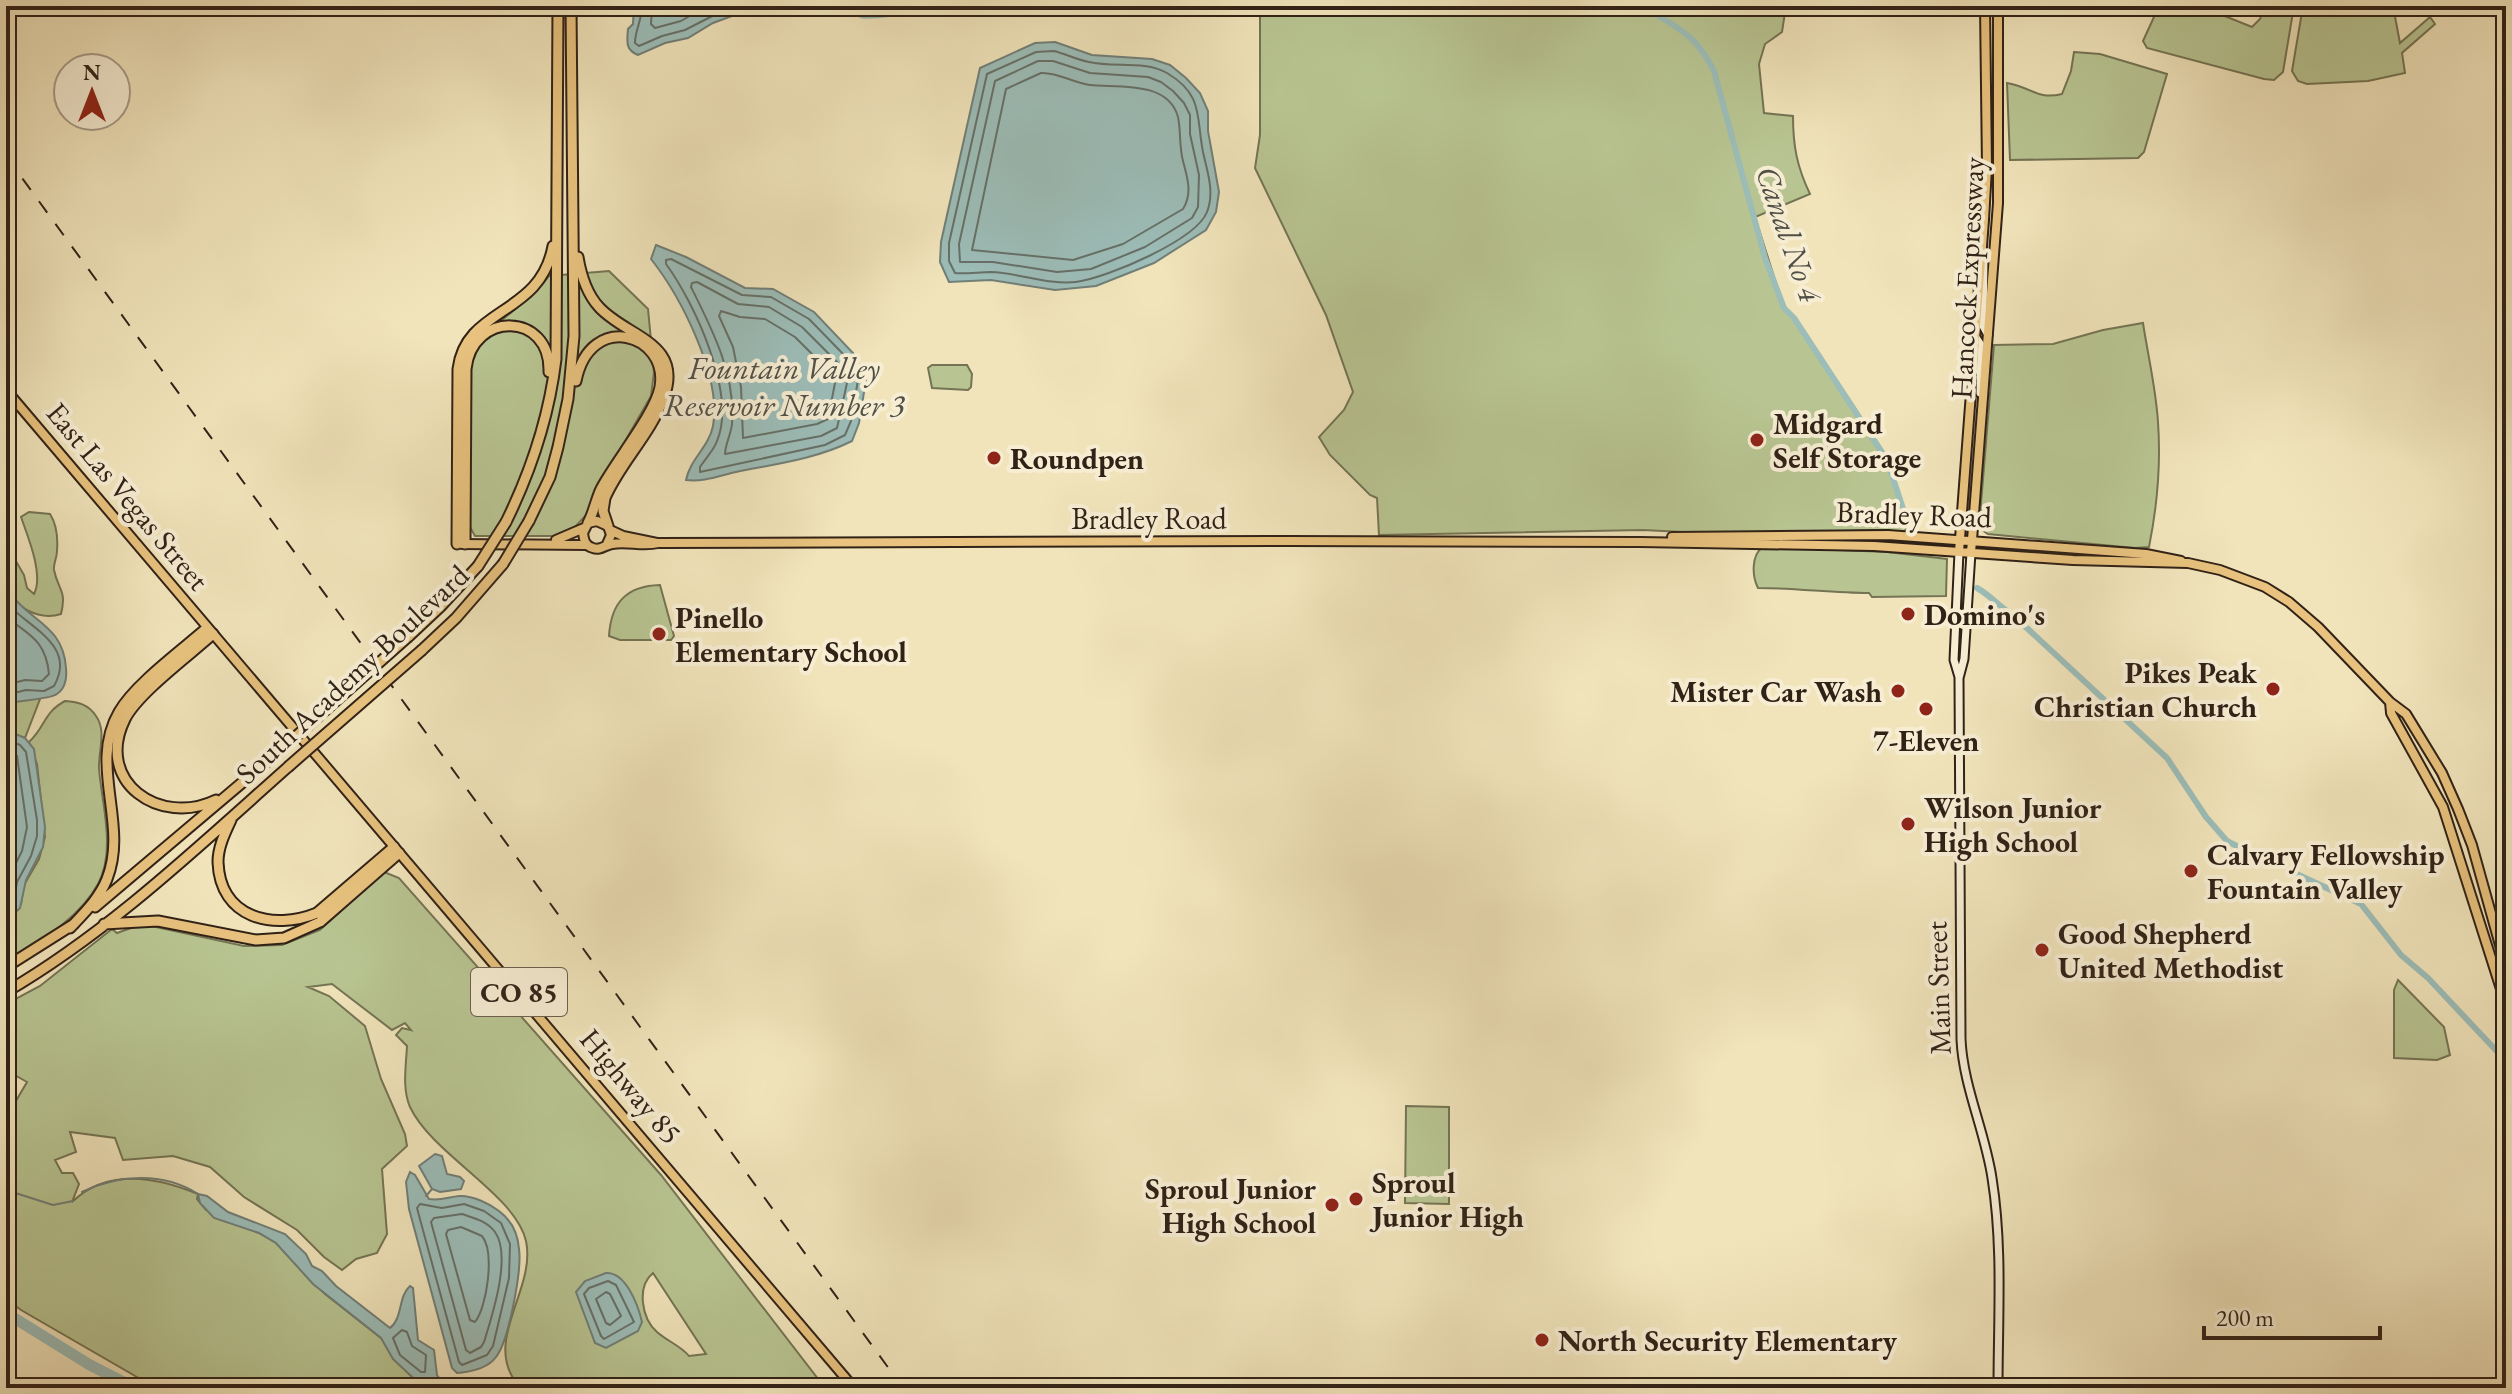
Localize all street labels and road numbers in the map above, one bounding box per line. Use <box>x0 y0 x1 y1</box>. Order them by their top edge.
street label: Hancock Expressway <box>1941 155 1993 400</box>
street label: East Las Vegas Street <box>38 394 218 599</box>
street label: Bradley Road <box>1836 492 1993 536</box>
street label: Bradley Road <box>1071 499 1228 538</box>
street label: South Academy Boulevard <box>227 555 477 792</box>
street label: Main Street <box>1916 920 1960 1055</box>
road number: CO 85 <box>471 968 567 1016</box>
street label: Highway 85 <box>571 1020 691 1152</box>

